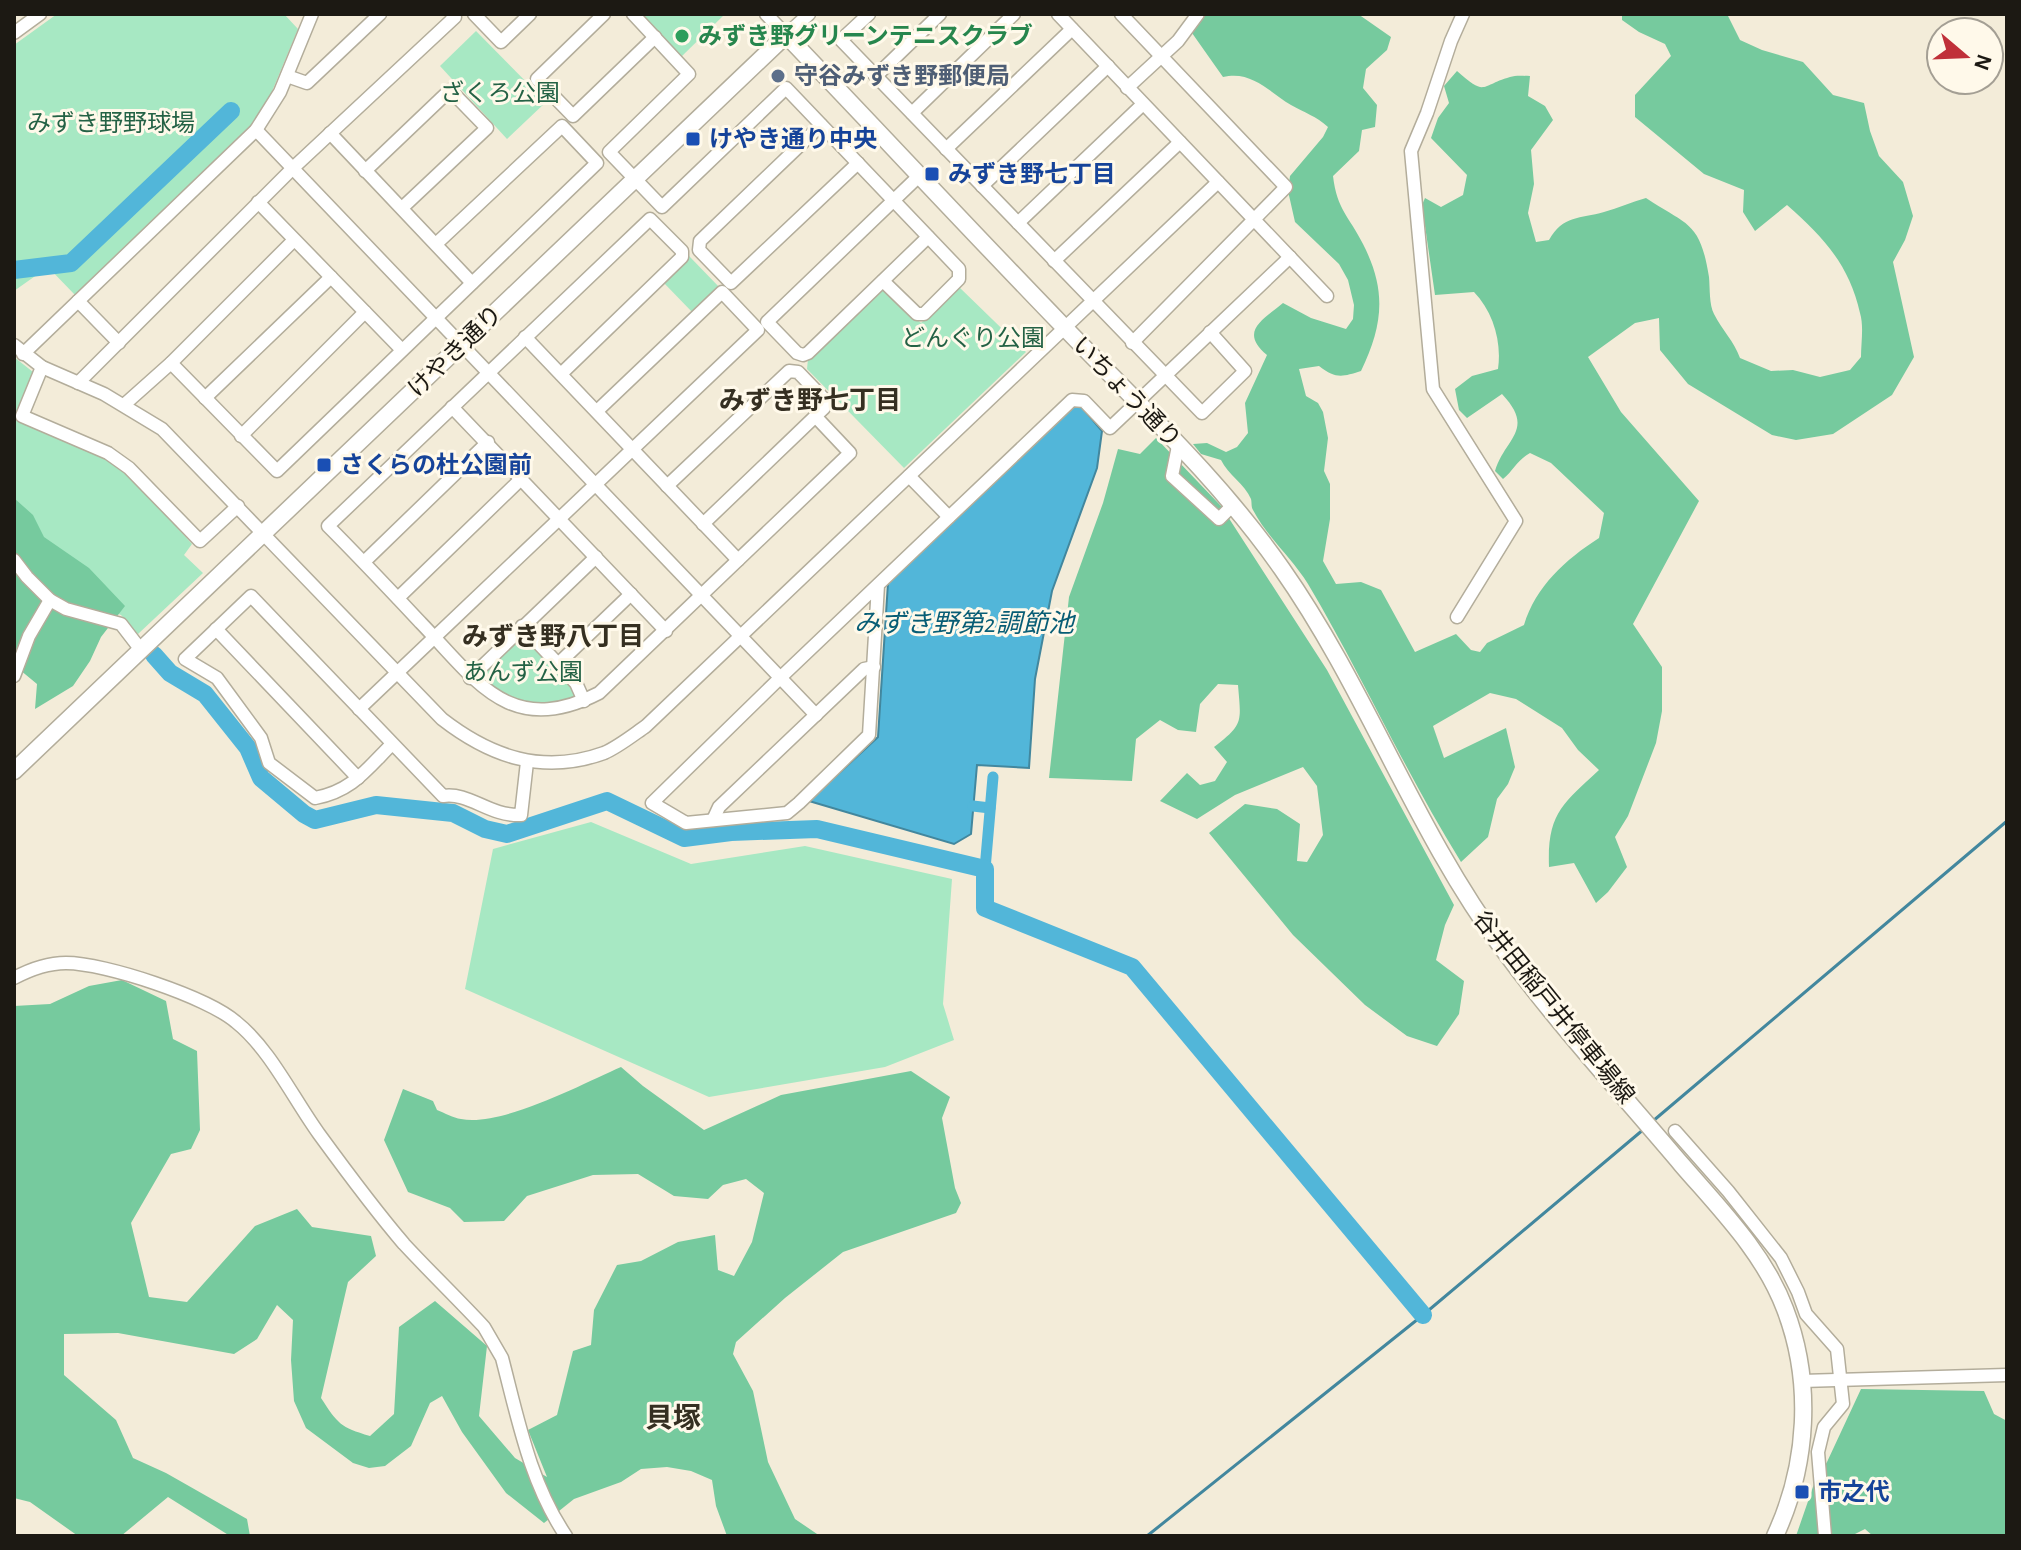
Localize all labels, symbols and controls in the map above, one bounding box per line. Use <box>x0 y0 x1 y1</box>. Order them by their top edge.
north arrow <box>1925 16 2005 96</box>
place label: みずき野グリーンテニスクラブ <box>698 23 1033 49</box>
marker: みずき野グリーンテニスクラブ <box>673 27 691 45</box>
text: N <box>1970 51 1996 73</box>
place label: 守谷みずき野郵便局 <box>794 63 1010 89</box>
marker: 守谷みずき野郵便局 <box>769 67 787 85</box>
park label: ざくろ公園 <box>440 80 560 106</box>
park label: みずき野野球場 <box>27 110 195 136</box>
place label: けやき通り中央 <box>709 126 877 152</box>
marker: けやき通り中央 <box>684 130 702 148</box>
place label: みずき野七丁目 <box>948 161 1116 187</box>
marker: みずき野七丁目 <box>923 165 941 183</box>
street label: けやき通り <box>404 301 507 402</box>
park label: どんぐり公園 <box>901 326 1045 351</box>
street label: いちょう通り <box>1068 332 1186 453</box>
district label: みずき野七丁目 <box>719 387 901 414</box>
place label: さくらの杜公園前 <box>340 452 532 478</box>
marker: さくらの杜公園前 <box>315 456 333 474</box>
water label: みずき野第2調節池 <box>854 610 1077 637</box>
district label: みずき野八丁目 <box>462 623 644 650</box>
park label: あんず公園 <box>463 660 583 685</box>
street label: 谷井田稲戸井停車場線 <box>1468 906 1640 1108</box>
district label: 貝塚 <box>645 1403 701 1433</box>
place label: 市之代 <box>1818 1479 1890 1505</box>
marker: 市之代 <box>1793 1483 1811 1501</box>

